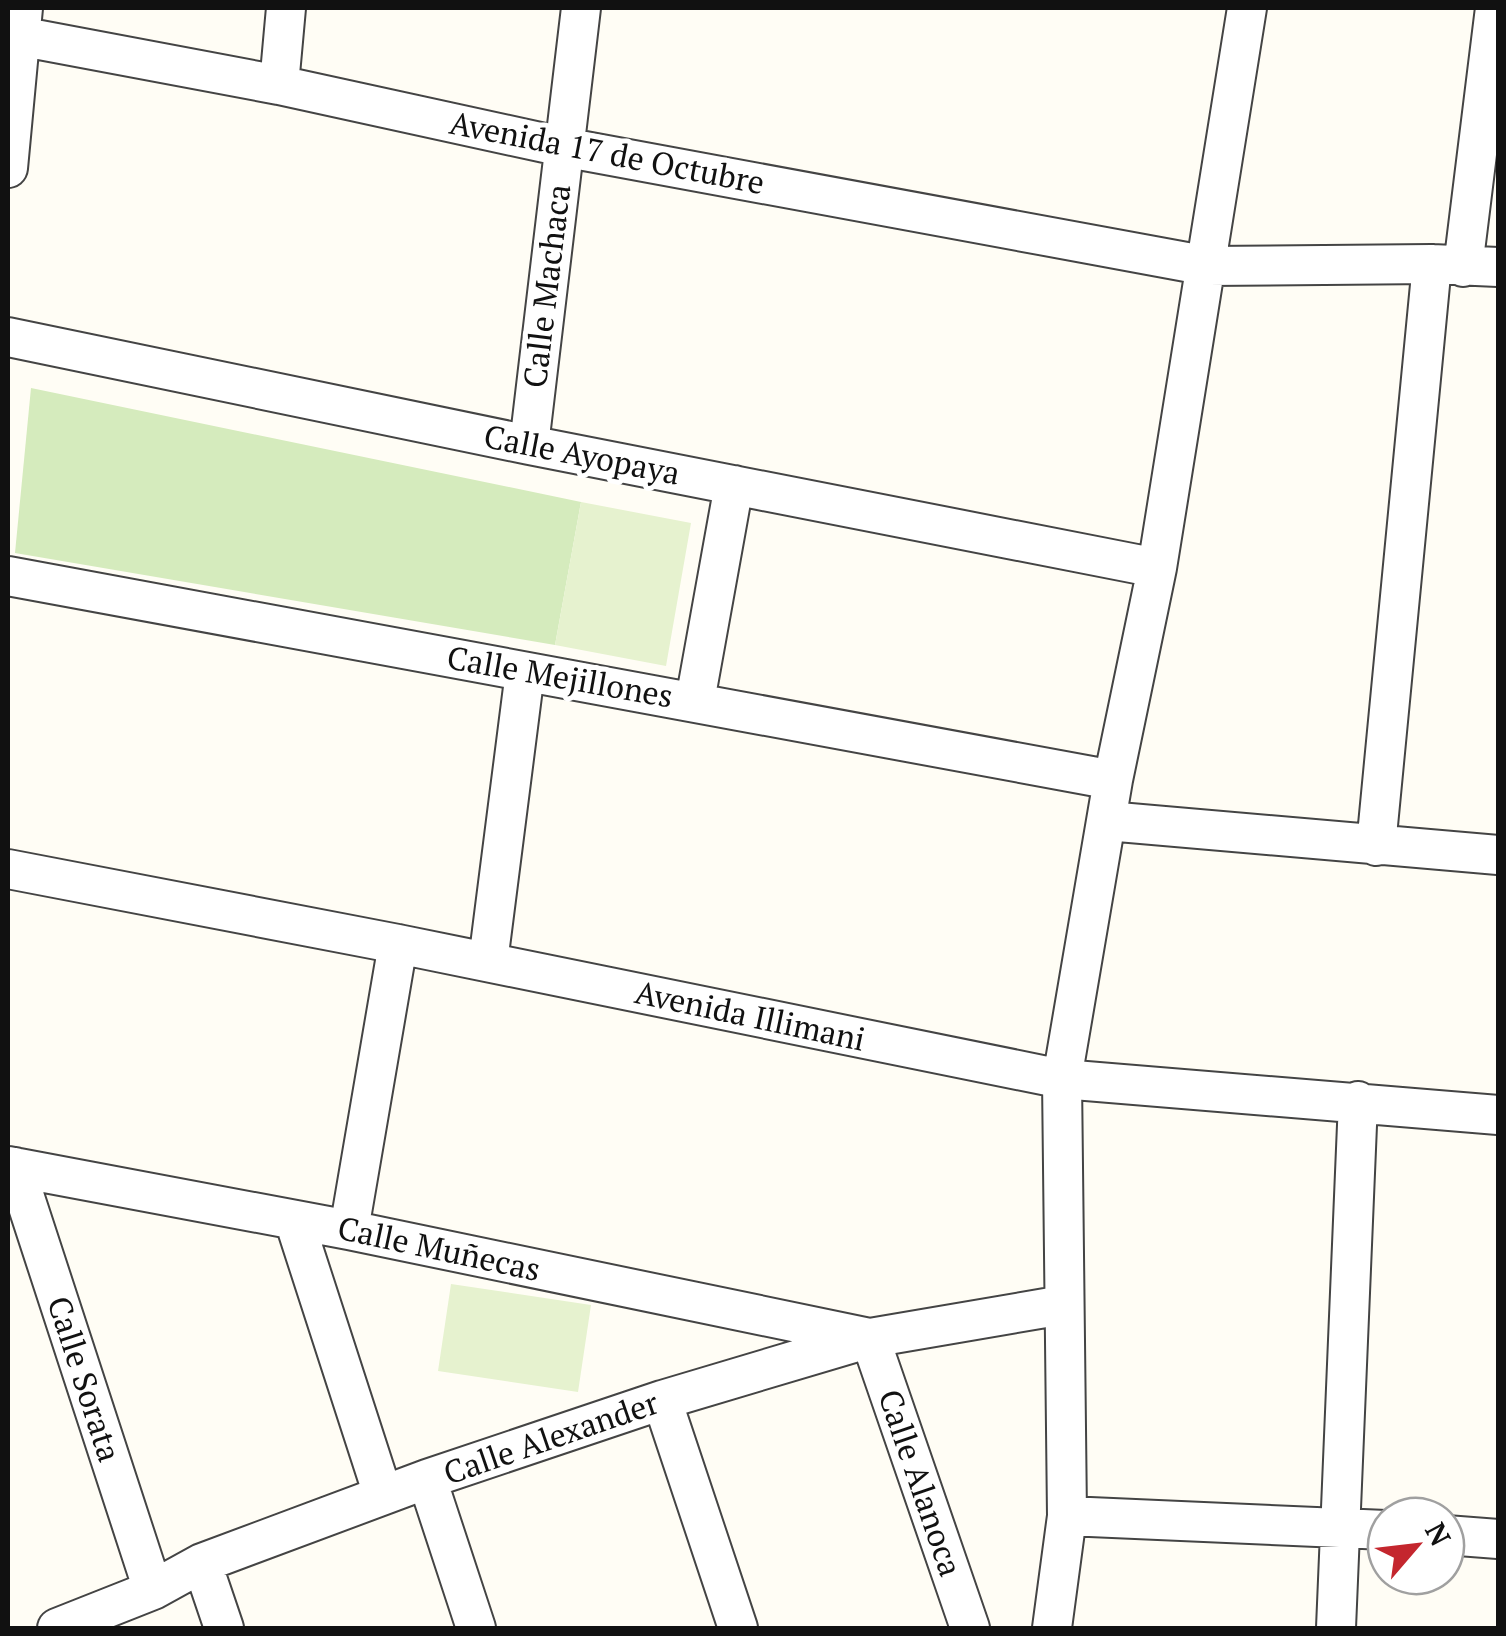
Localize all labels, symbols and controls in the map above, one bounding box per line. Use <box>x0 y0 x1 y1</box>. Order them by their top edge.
street label: Avenida 17 de Octubre <box>446 101 768 203</box>
street label: Calle Machaca <box>513 182 579 390</box>
street label: Calle Ayopaya <box>481 414 684 494</box>
street label: Calle Mejillones <box>444 635 676 717</box>
street label: Avenida Illimani <box>631 970 869 1060</box>
street label: Calle Muñecas <box>334 1206 544 1290</box>
street label: Calle Sorata <box>39 1291 131 1467</box>
street label: Calle Alexander <box>438 1380 664 1493</box>
street label: Calle Alanoca <box>869 1384 973 1582</box>
north arrow <box>1366 1496 1466 1596</box>
text: N <box>1417 1516 1460 1552</box>

